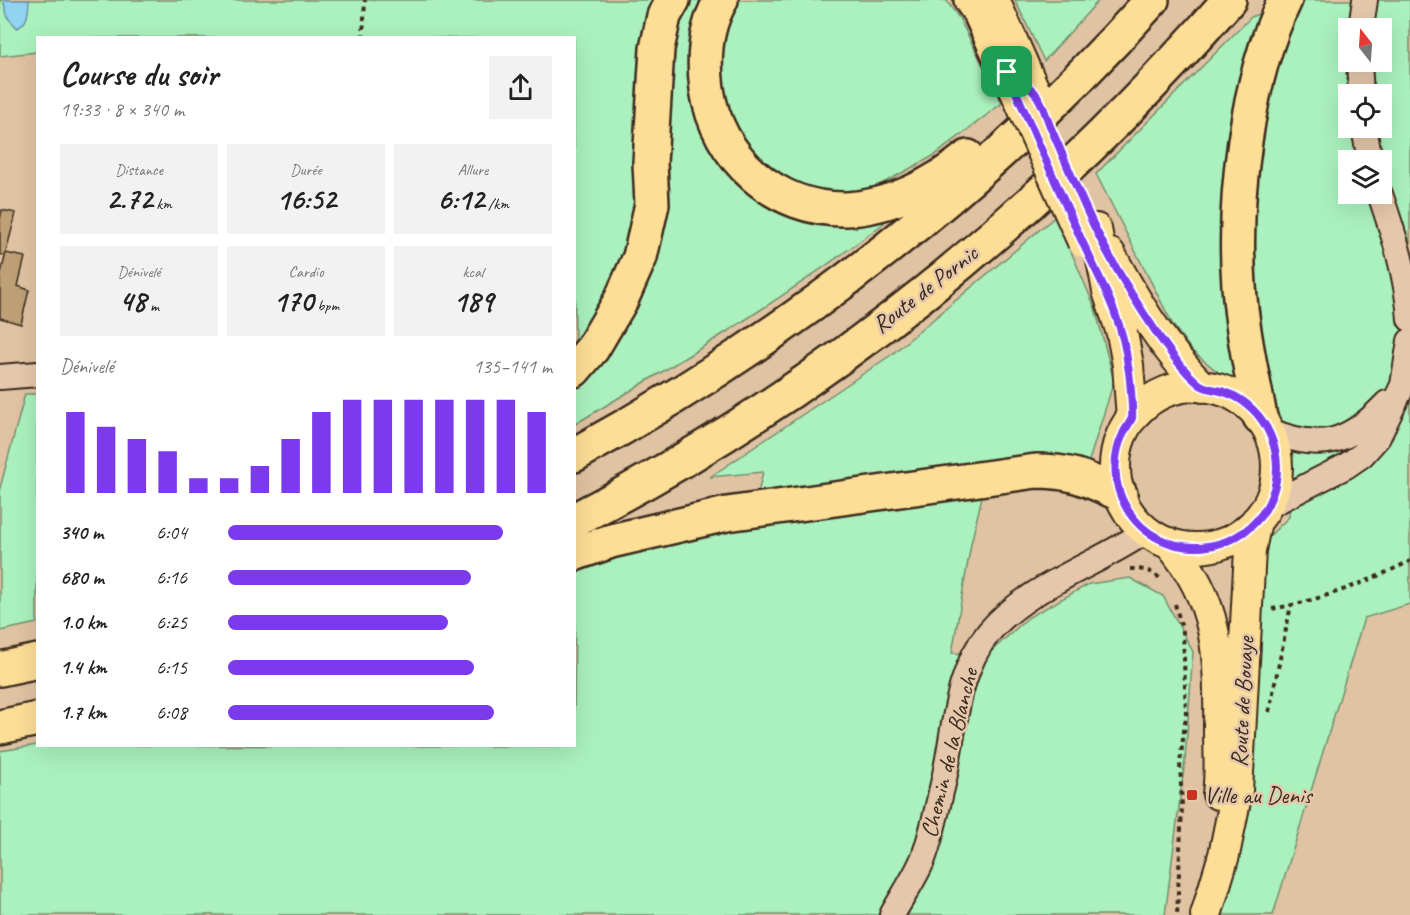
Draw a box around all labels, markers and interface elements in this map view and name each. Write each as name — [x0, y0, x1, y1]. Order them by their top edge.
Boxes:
north arrow — [1338, 18, 1392, 72]
map controls — [1338, 18, 1392, 204]
pin — [981, 46, 1032, 97]
text: Course du soir — [60, 53, 218, 95]
icon: arrive — [990, 55, 1023, 88]
button: share — [489, 56, 552, 119]
button: locate — [1338, 84, 1392, 138]
text: 19:33 · 8 × 340 m — [60, 97, 184, 122]
button: layers — [1338, 150, 1392, 204]
text: Distance — [115, 160, 163, 180]
text: Durée — [290, 160, 322, 180]
text: Allure — [458, 160, 488, 180]
text: 2.72 — [106, 180, 152, 218]
text: 16:52 — [276, 180, 336, 218]
text: 6:12 — [437, 180, 484, 218]
text: km — [152, 194, 172, 214]
text: /km — [484, 194, 509, 214]
street label: Route de Pornic — [866, 237, 985, 340]
text: Dénivelé — [117, 262, 161, 282]
text: Cardio — [288, 262, 324, 282]
text: kcal — [462, 262, 484, 282]
text: 48 — [119, 282, 146, 320]
text: 170 — [273, 282, 313, 320]
text: 189 — [453, 282, 493, 320]
text: m — [146, 296, 159, 316]
text: bpm — [313, 296, 339, 316]
text: Dénivelé — [60, 354, 114, 379]
text: 135–141 m — [473, 354, 552, 379]
text: 340 m — [60, 520, 103, 545]
text: 6:04 — [156, 520, 187, 545]
text: 680 m — [60, 565, 104, 590]
text: 6:16 — [156, 565, 187, 590]
text: 1.0 km — [60, 610, 107, 635]
text: 6:25 — [156, 610, 187, 635]
street label: Route de Bouaye — [1224, 634, 1261, 768]
text: 1.4 km — [60, 655, 107, 680]
text: 6:15 — [156, 655, 187, 680]
street label: Chemin de la Blanche — [913, 663, 985, 841]
text: 1.7 km — [60, 700, 106, 725]
text: 6:08 — [156, 700, 187, 725]
place label: Ville au Denis — [1204, 780, 1313, 810]
marker: Ville au Denis — [1185, 788, 1199, 802]

